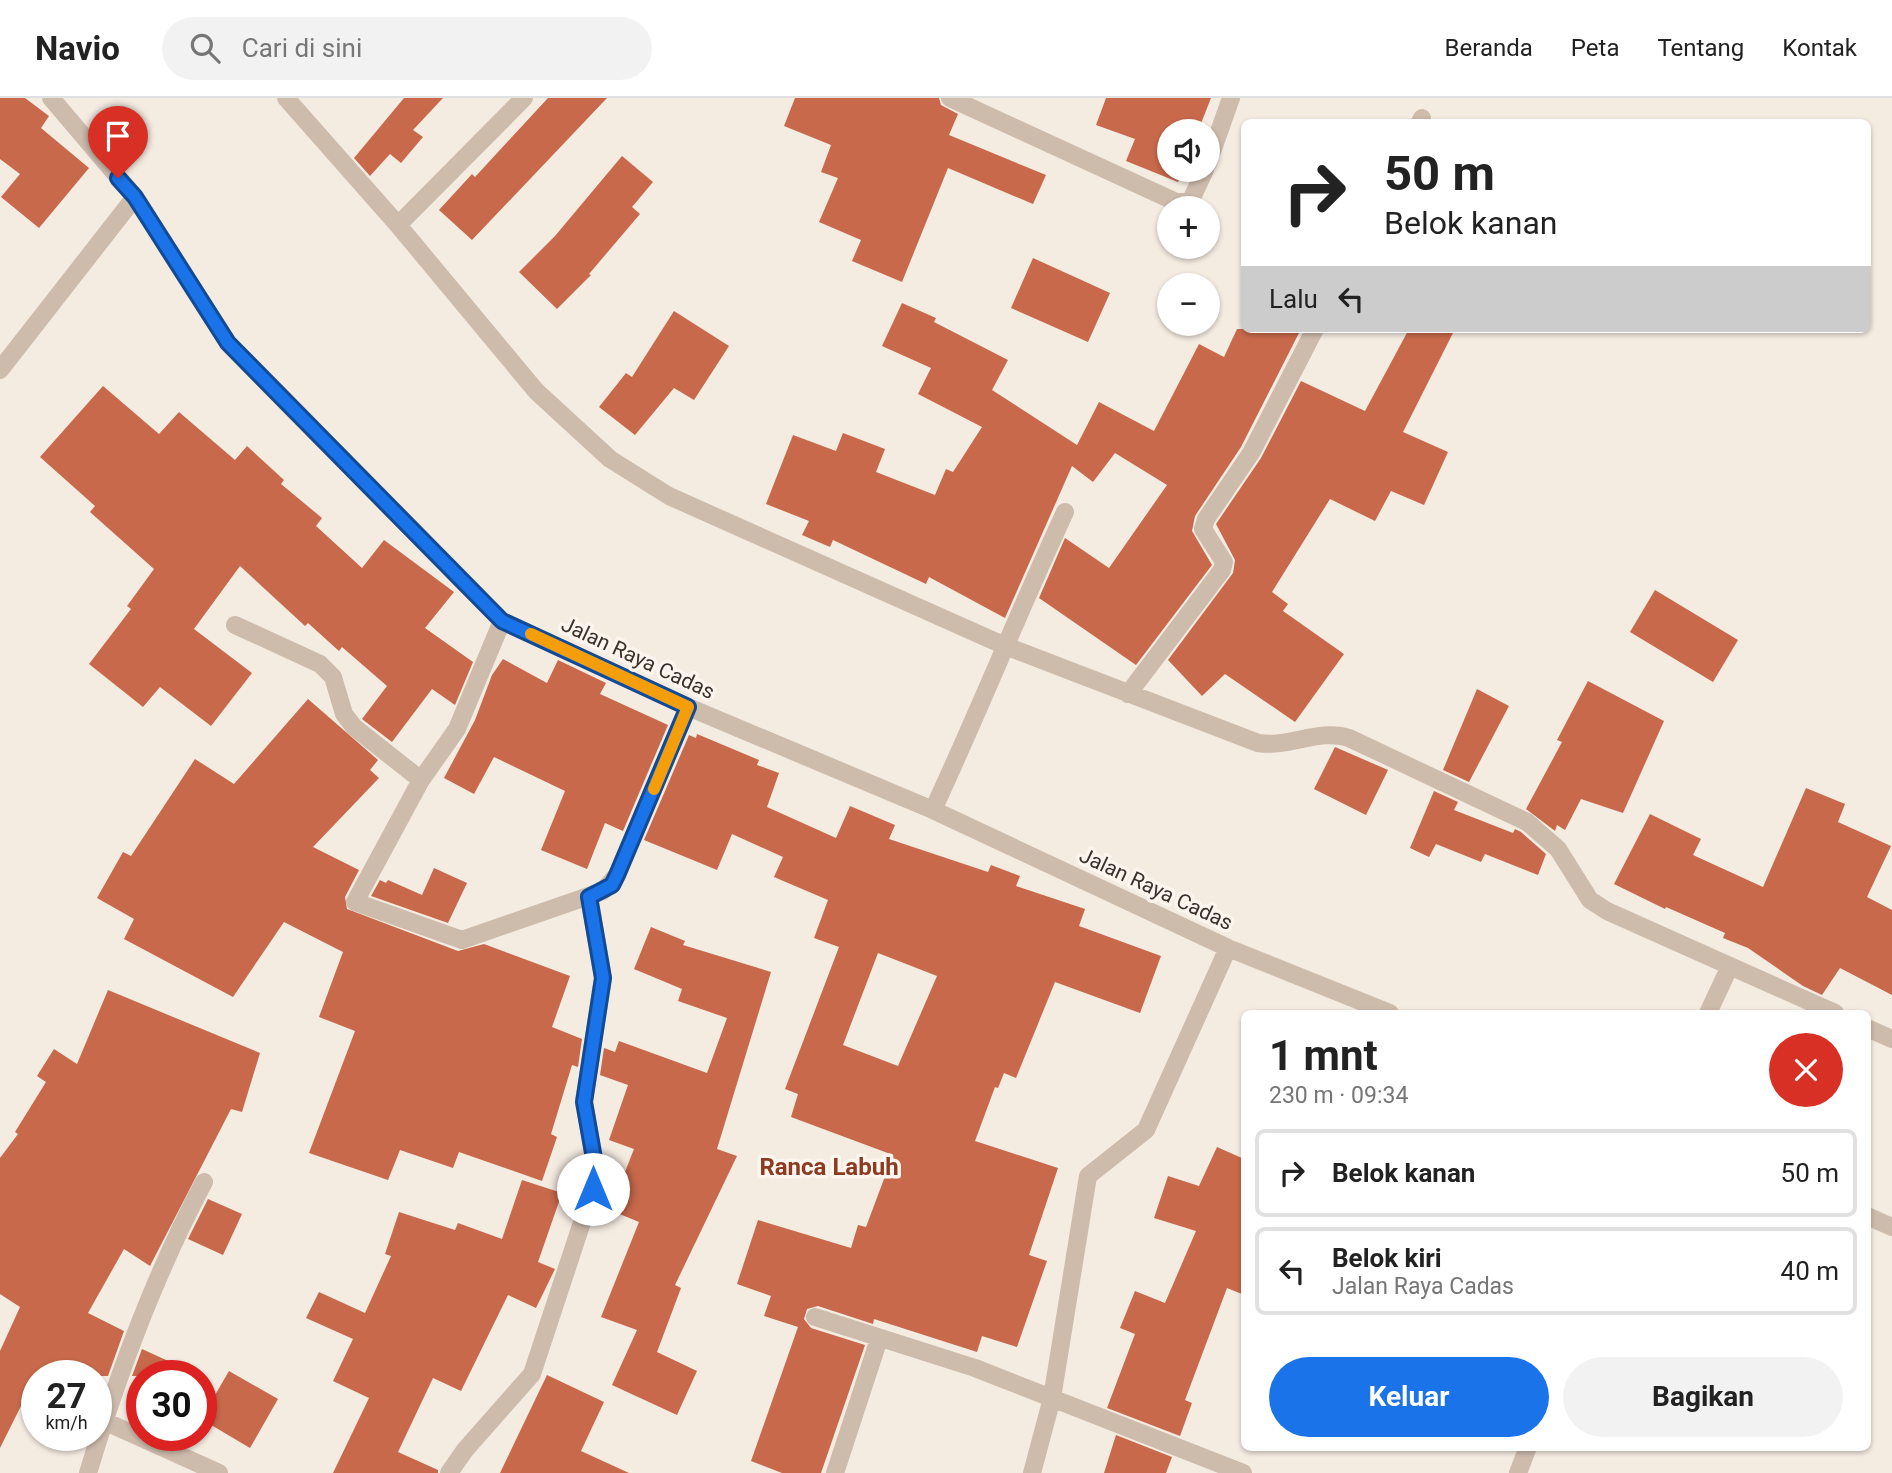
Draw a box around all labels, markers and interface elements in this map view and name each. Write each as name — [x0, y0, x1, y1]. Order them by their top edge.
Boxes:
search box — [162, 17, 652, 80]
text: Navio — [35, 29, 120, 68]
icon: search — [186, 29, 224, 67]
text: Cari di sini — [242, 33, 362, 63]
text: Beranda — [1445, 34, 1533, 62]
text: Peta — [1571, 34, 1619, 62]
text: Tentang — [1657, 34, 1744, 62]
text: Kontak — [1782, 34, 1857, 62]
pin — [88, 106, 148, 178]
icon: arrive — [99, 117, 137, 155]
map controls — [1157, 119, 1220, 336]
button: sound — [1157, 119, 1220, 182]
text: 50 m — [1384, 145, 1495, 202]
icon: right — [1269, 147, 1360, 238]
button: + — [1157, 196, 1220, 259]
text: Belok kanan — [1384, 204, 1557, 242]
button: − — [1157, 273, 1220, 336]
icon: left — [1332, 280, 1370, 318]
text: Lalu — [1269, 284, 1318, 314]
street label: Jalan Raya Cadas — [558, 612, 718, 704]
street label: Jalan Raya Cadas — [1076, 843, 1236, 935]
text: 1 mnt — [1269, 1031, 1378, 1080]
button: close — [1769, 1033, 1843, 1107]
text: 230 m · 09:34 — [1269, 1082, 1408, 1109]
position arrow — [556, 1152, 630, 1226]
district label: Ranca Labuh — [759, 1153, 899, 1181]
icon: right — [1273, 1154, 1311, 1192]
text: Belok kanan — [1332, 1158, 1475, 1188]
text: 50 m — [1781, 1158, 1839, 1188]
text: Belok kiri — [1332, 1243, 1442, 1273]
icon: left — [1273, 1252, 1311, 1290]
text: 40 m — [1781, 1256, 1839, 1286]
text: Jalan Raya Cadas — [1332, 1273, 1514, 1300]
button: Keluar — [1269, 1357, 1549, 1437]
button: Bagikan — [1563, 1357, 1843, 1437]
speed limit sign: 30 — [126, 1360, 217, 1451]
text: 27 — [46, 1376, 87, 1417]
text: km/h — [45, 1412, 88, 1433]

